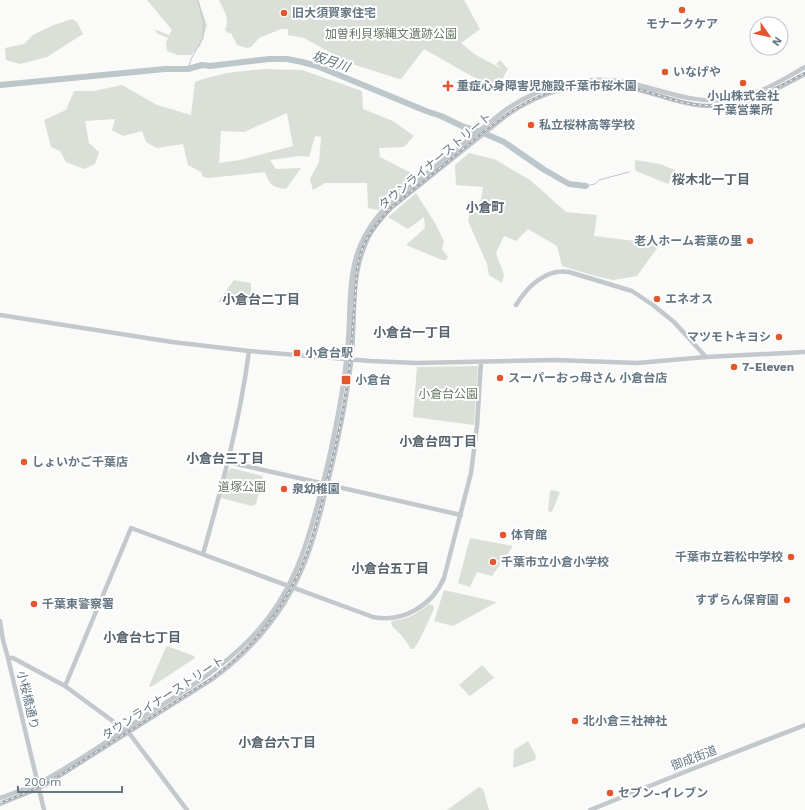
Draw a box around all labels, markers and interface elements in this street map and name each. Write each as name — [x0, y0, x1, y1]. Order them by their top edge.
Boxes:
marker: モナークケア — [677, 5, 687, 15]
place label: 旧大須賀家住宅 — [292, 6, 376, 20]
marker: 旧大須賀家住宅 — [279, 8, 289, 18]
north arrow — [749, 16, 789, 56]
place label: モナークケア — [646, 17, 718, 31]
park label: 加曽利貝塚縄文遺跡公園 — [325, 27, 457, 41]
text: N — [769, 34, 785, 48]
water label: 坂月川 — [310, 48, 354, 76]
place label: いなげや — [673, 65, 721, 79]
marker: いなげや — [660, 67, 670, 77]
marker: 小山株式会社 千葉営業所 — [738, 78, 748, 88]
place label: 重症心身障害児施設千葉市桜木園 — [457, 79, 637, 93]
marker: 重症心身障害児施設千葉市桜木園 — [442, 80, 454, 92]
place label: 小山株式会社 千葉営業所 — [707, 89, 779, 117]
street label: タウンライナーストリート — [376, 110, 494, 212]
place label: 私立桜林高等学校 — [539, 118, 635, 132]
marker: 私立桜林高等学校 — [526, 120, 536, 130]
district label: 桜木北一丁目 — [672, 172, 750, 187]
district label: 小倉町 — [465, 200, 505, 215]
place label: 老人ホーム若葉の里 — [634, 234, 742, 248]
marker: 老人ホーム若葉の里 — [745, 236, 755, 246]
district label: 小倉台二丁目 — [222, 292, 300, 307]
place label: エネオス — [665, 292, 713, 306]
marker: エネオス — [652, 294, 662, 304]
district label: 小倉台一丁目 — [373, 325, 451, 340]
place label: マツモトキヨシ — [687, 330, 771, 344]
marker: マツモトキヨシ — [774, 332, 784, 342]
place label: 小倉台駅 — [305, 346, 353, 360]
marker: 小倉台駅 — [292, 348, 302, 358]
place label: 7-Eleven — [742, 360, 794, 374]
marker: 7-Eleven — [729, 362, 739, 372]
place label: スーパーおっ母さん 小倉台店 — [508, 371, 667, 385]
place label: 小倉台 — [355, 373, 391, 387]
marker: スーパーおっ母さん 小倉台店 — [495, 373, 505, 383]
marker: 小倉台 — [340, 374, 352, 386]
park label: 小倉台公園 — [418, 387, 478, 401]
district label: 小倉台四丁目 — [399, 434, 477, 449]
district label: 小倉台三丁目 — [186, 451, 264, 466]
place label: しょいかご千葉店 — [32, 455, 128, 469]
marker: しょいかご千葉店 — [19, 457, 29, 467]
park label: 道塚公園 — [218, 480, 266, 494]
place label: 泉幼稚園 — [292, 482, 340, 496]
marker: 泉幼稚園 — [279, 484, 289, 494]
place label: 体育館 — [511, 528, 547, 542]
marker: 体育館 — [498, 530, 508, 540]
place label: 千葉市立若松中学校 — [675, 550, 783, 564]
marker: 千葉市立若松中学校 — [786, 552, 796, 562]
place label: 千葉市立小倉小学校 — [501, 555, 609, 569]
marker: 千葉市立小倉小学校 — [488, 557, 498, 567]
district label: 小倉台五丁目 — [351, 561, 429, 576]
place label: すずらん保育園 — [695, 593, 779, 607]
marker: すずらん保育園 — [782, 595, 792, 605]
place label: 千葉東警察署 — [42, 597, 114, 611]
marker: 千葉東警察署 — [29, 599, 39, 609]
district label: 小倉台七丁目 — [103, 630, 181, 645]
street label: タウンライナーストリート — [99, 653, 227, 743]
street label: 小桜橋通り — [14, 669, 42, 731]
place label: 北小倉三社神社 — [583, 714, 667, 728]
marker: 北小倉三社神社 — [570, 716, 580, 726]
district label: 小倉台六丁目 — [238, 735, 316, 750]
street label: 御成街道 — [669, 743, 719, 773]
scale bar — [18, 768, 122, 794]
text: 200 m — [24, 775, 61, 789]
place label: セブン-イレブン — [618, 786, 708, 800]
marker: セブン-イレブン — [605, 788, 615, 798]

